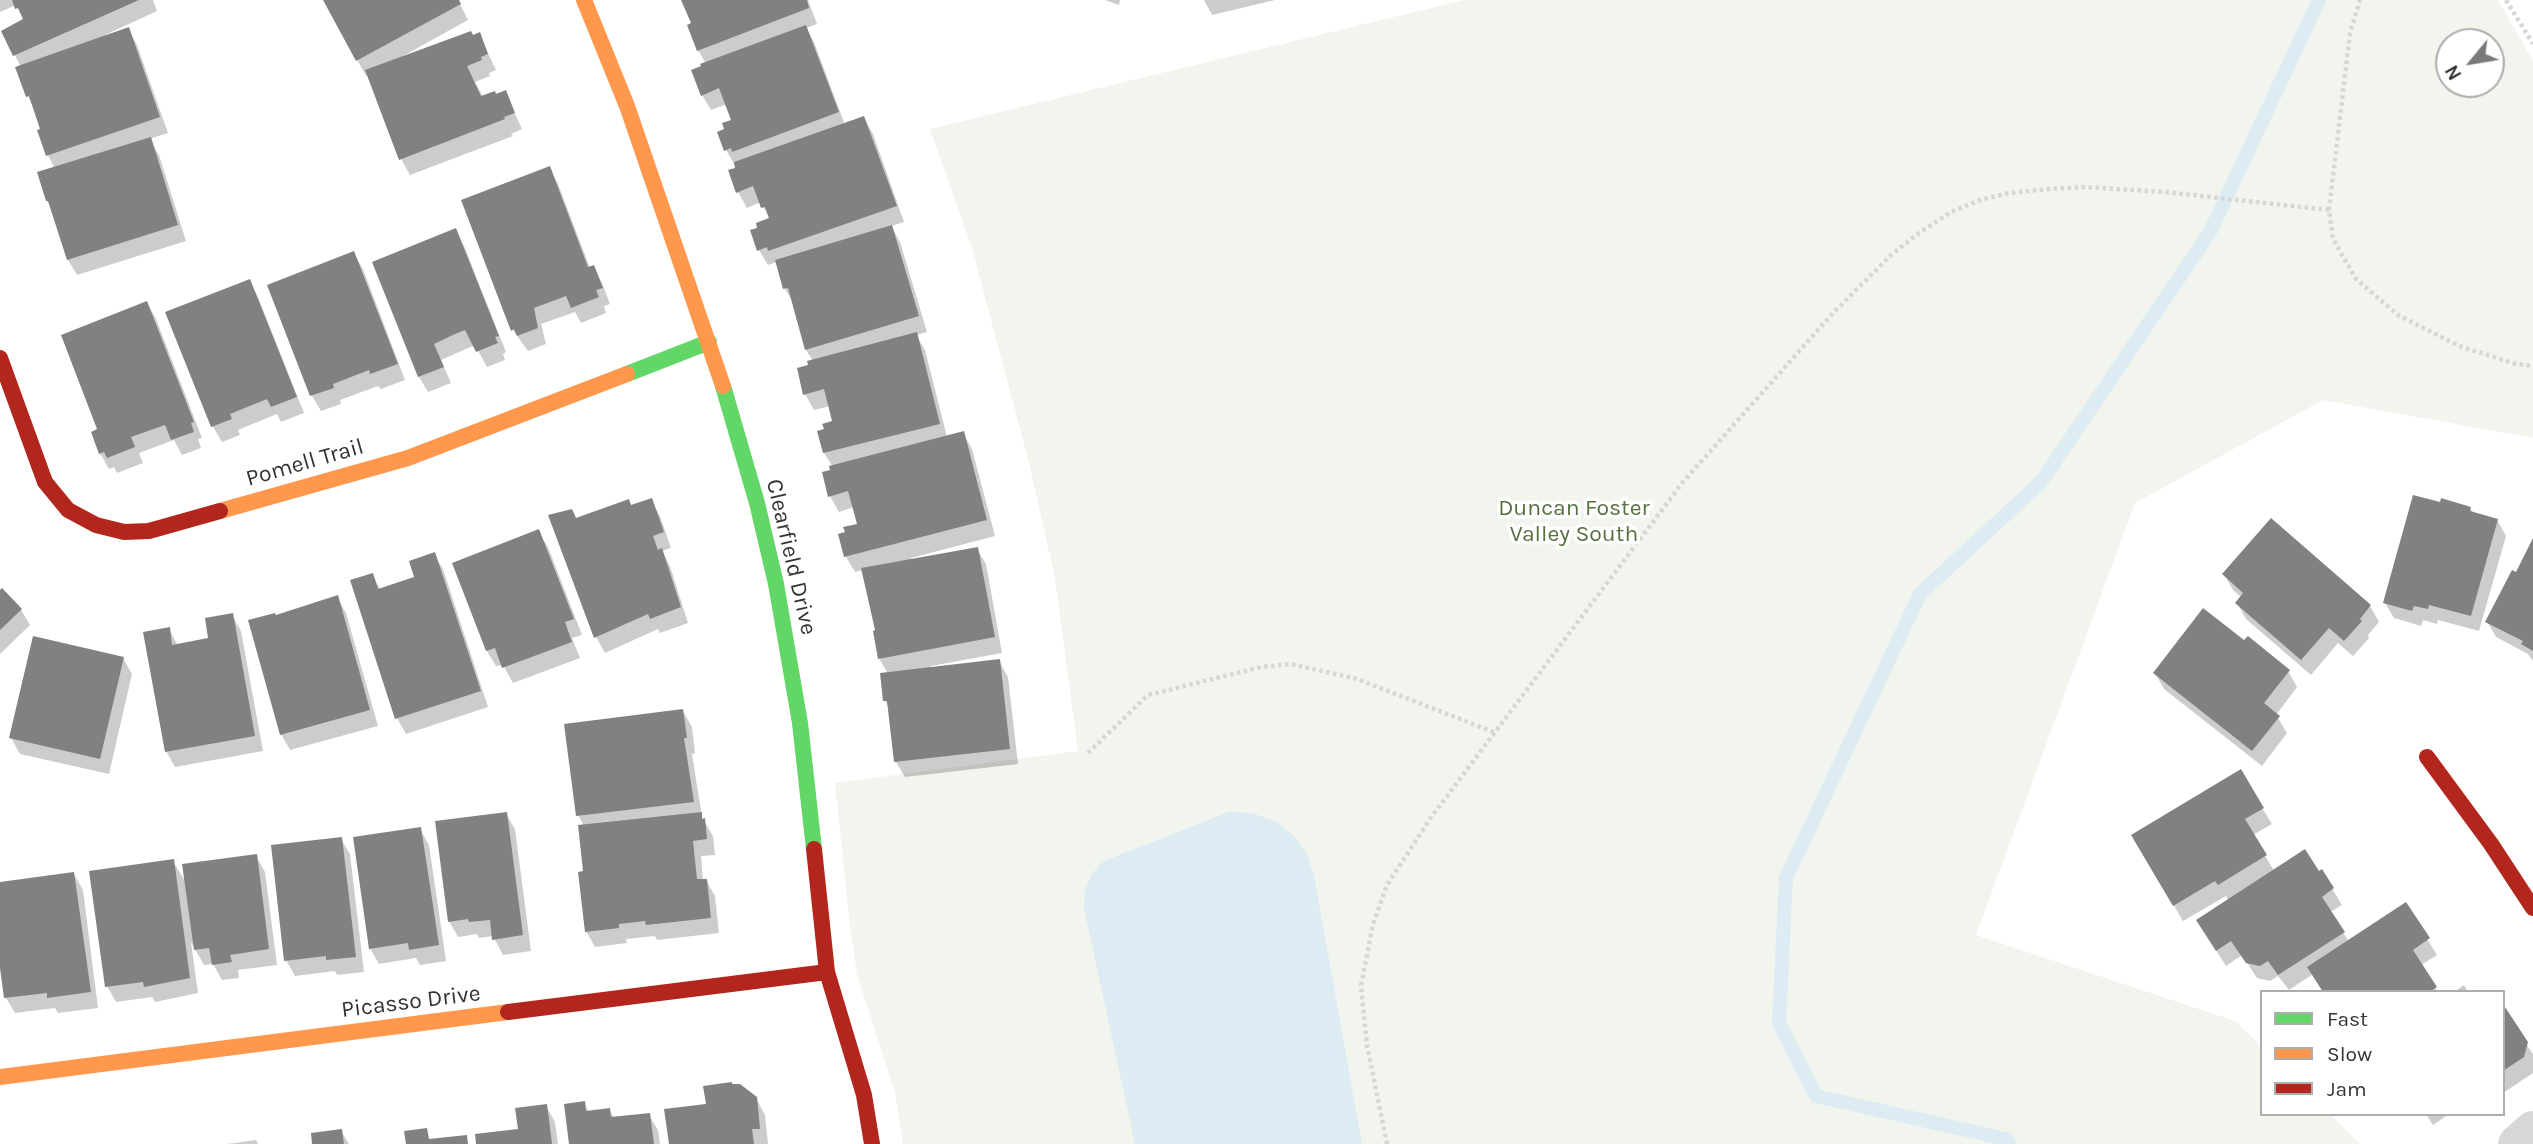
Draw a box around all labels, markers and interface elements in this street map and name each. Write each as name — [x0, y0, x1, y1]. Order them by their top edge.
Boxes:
north arrow — [2435, 28, 2505, 98]
text: N — [2441, 61, 2466, 84]
street label: Pomell Trail — [243, 433, 367, 493]
street label: Clearfield Drive — [760, 476, 822, 638]
park label: Duncan Foster Valley South — [1498, 494, 1650, 548]
street label: Picasso Drive — [340, 980, 482, 1024]
legend — [2260, 990, 2505, 1116]
text: Fast — [2327, 1007, 2368, 1031]
text: Slow — [2327, 1042, 2372, 1066]
text: Jam — [2327, 1077, 2367, 1101]

